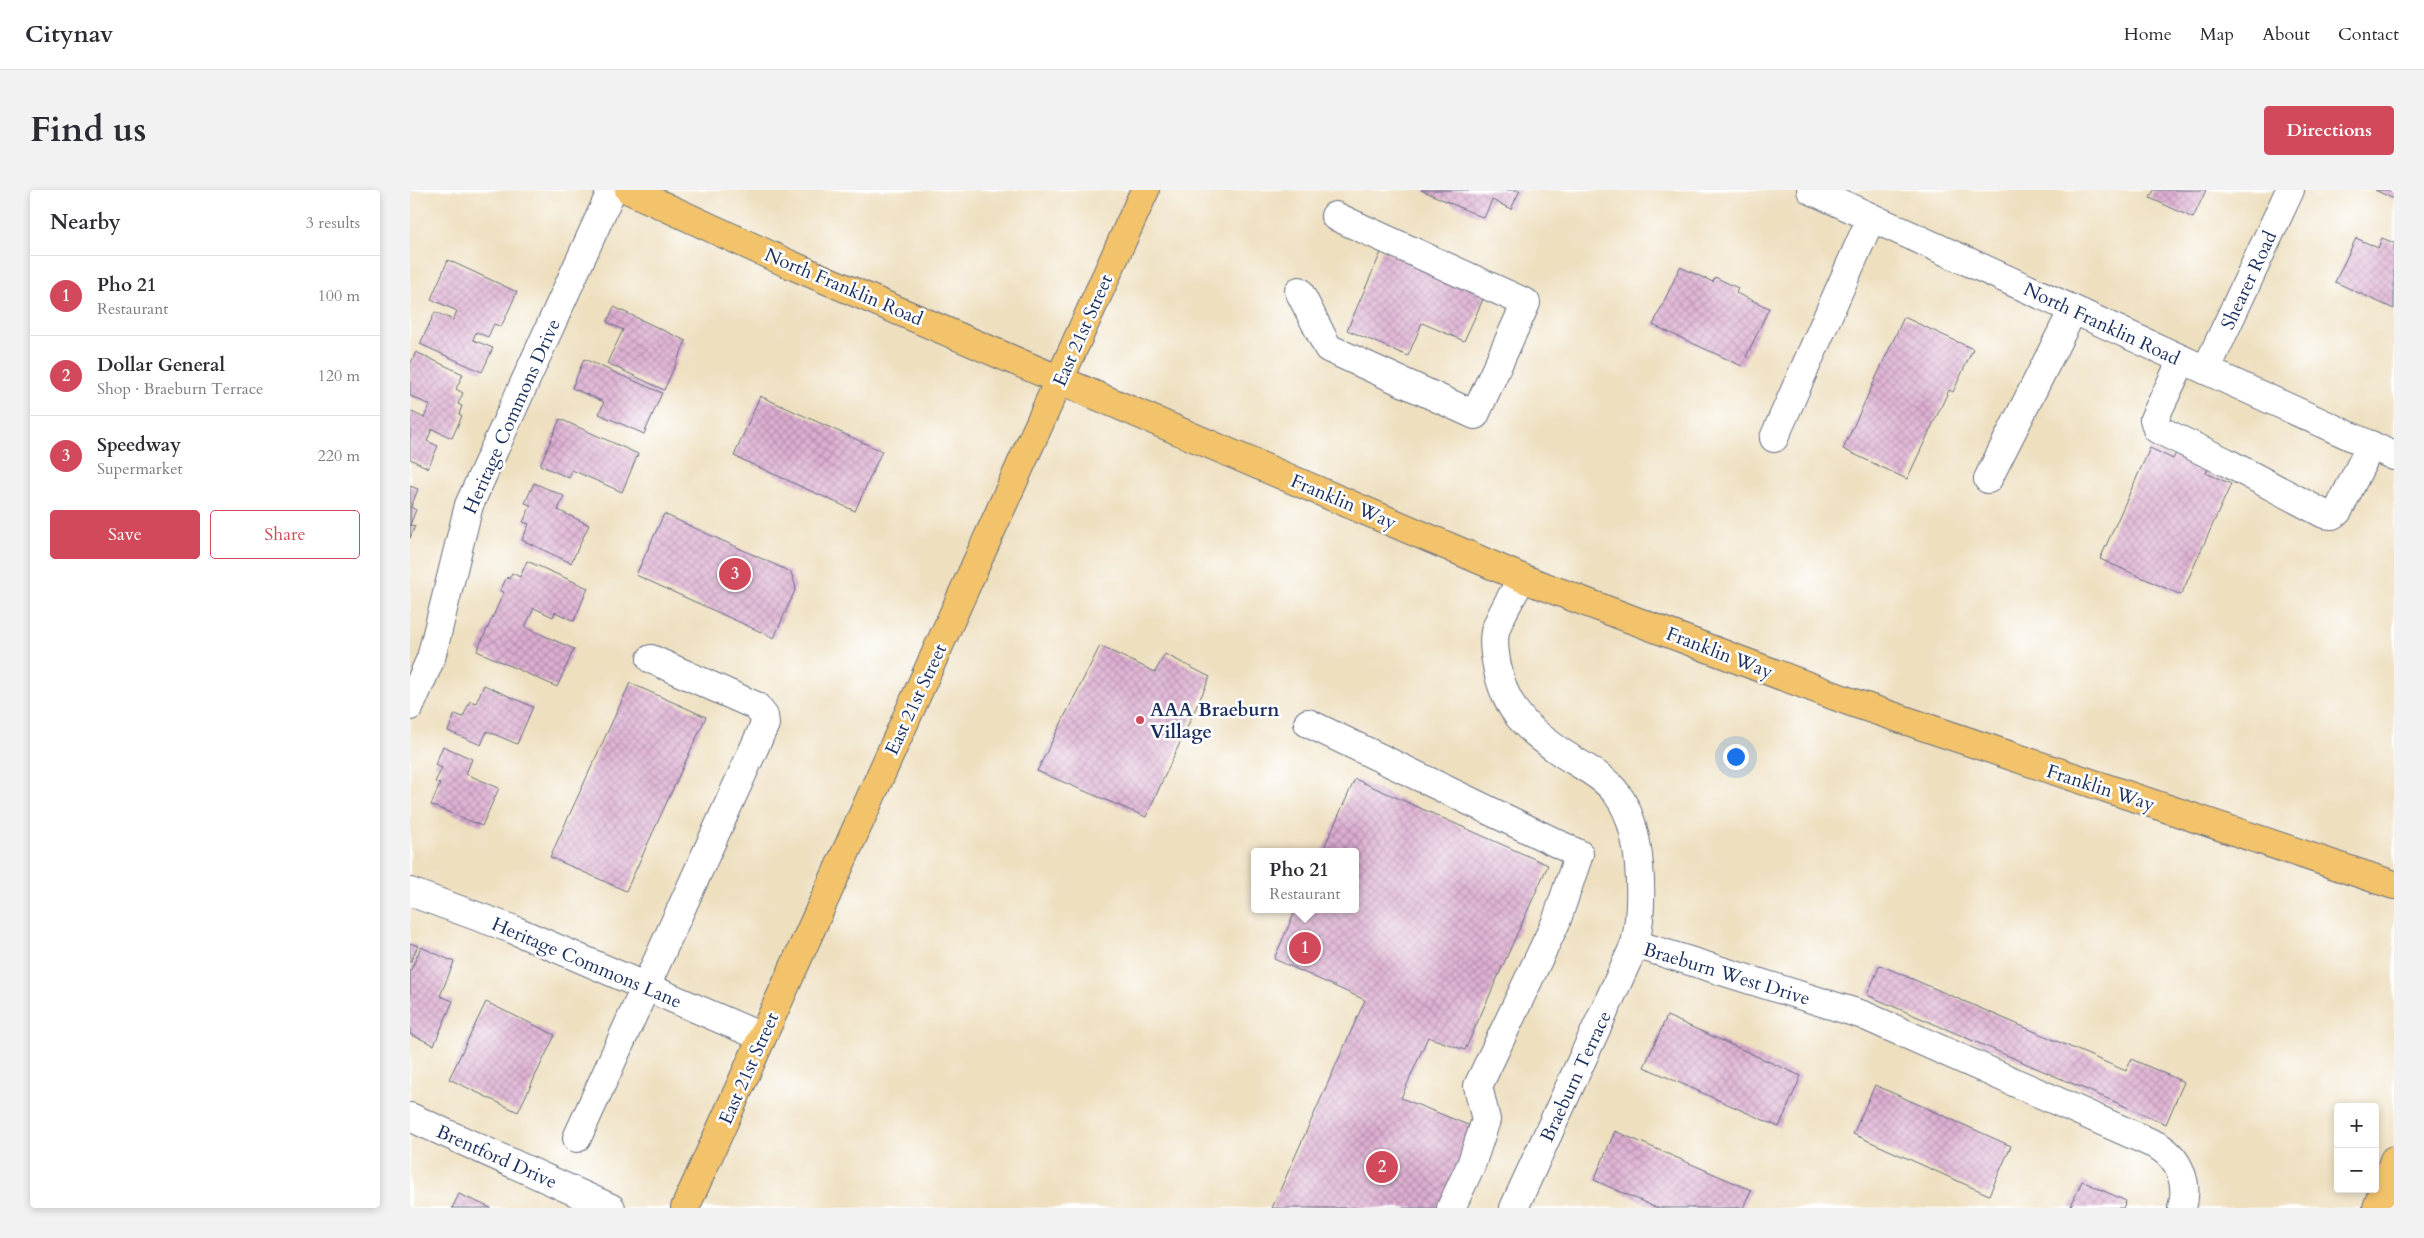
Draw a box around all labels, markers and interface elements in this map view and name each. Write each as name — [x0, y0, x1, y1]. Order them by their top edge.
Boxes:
text: Citynav — [25, 18, 113, 51]
text: Home — [2124, 22, 2172, 47]
text: Map — [2200, 22, 2234, 47]
text: About — [2262, 22, 2310, 47]
text: Contact — [2338, 22, 2399, 47]
text: Find us — [30, 106, 146, 154]
button: Directions — [2264, 106, 2394, 155]
text: Nearby — [50, 208, 121, 237]
text: 3 results — [306, 212, 360, 234]
street label: Shearer Road — [2215, 227, 2283, 334]
street label: North Franklin Road — [760, 242, 927, 332]
street label: East 21st Street — [1047, 270, 1119, 391]
text: Pho 21 — [97, 272, 157, 298]
street label: North Franklin Road — [2019, 276, 2184, 372]
text: 1 — [62, 285, 70, 307]
text: 100 m — [318, 285, 360, 307]
text: Restaurant — [97, 298, 168, 320]
street label: Heritage Commons Drive — [457, 315, 567, 518]
text: Dollar General — [97, 352, 225, 378]
text: 2 — [62, 365, 70, 387]
text: 120 m — [318, 365, 360, 387]
text: Shop · Braeburn Terrace — [97, 378, 263, 400]
text: Speedway — [97, 432, 181, 458]
text: 3 — [62, 445, 70, 467]
text: 220 m — [318, 445, 360, 467]
text: Supermarket — [97, 458, 183, 480]
street label: Franklin Way — [1287, 468, 1400, 536]
button: Save — [50, 510, 200, 559]
button: Share — [210, 510, 360, 559]
pin: 3 — [719, 555, 751, 593]
street label: Franklin Way — [1663, 621, 1777, 685]
street label: East 21st Street — [879, 640, 953, 759]
place label: AAA Braeburn Village — [1150, 697, 1280, 745]
marker: AAA Braeburn Village — [1134, 714, 1146, 726]
your location — [1723, 744, 1749, 770]
street label: Franklin Way — [2043, 758, 2158, 818]
popup — [1251, 848, 1359, 913]
text: Pho 21 — [1269, 857, 1329, 883]
text: Restaurant — [1269, 883, 1341, 905]
street label: Heritage Commons Lane — [488, 911, 686, 1015]
pin: 1 — [1289, 929, 1321, 967]
street label: Braeburn West Drive — [1640, 936, 1813, 1012]
street label: Braeburn Terrace — [1534, 1007, 1618, 1146]
street label: East 21st Street — [713, 1008, 785, 1129]
map controls — [2334, 1103, 2379, 1193]
button: + — [2334, 1103, 2379, 1148]
street label: Brentford Drive — [432, 1119, 561, 1195]
pin: 2 — [1366, 1148, 1398, 1186]
button: − — [2334, 1148, 2379, 1193]

